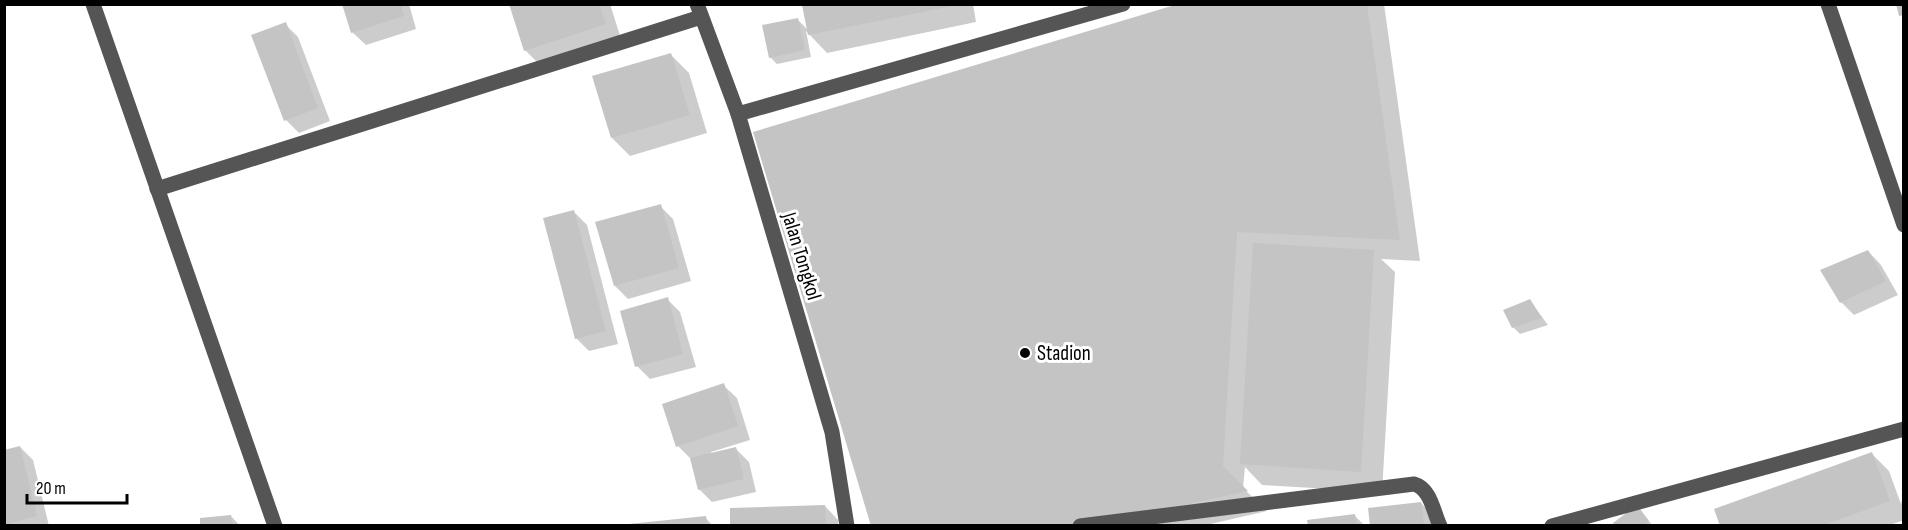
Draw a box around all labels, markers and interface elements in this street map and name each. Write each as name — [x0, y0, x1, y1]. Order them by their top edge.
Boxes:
street label: Jalan Tongkol — [776, 208, 827, 303]
place label: Stadion — [1037, 341, 1091, 366]
marker: Stadion — [1018, 346, 1032, 360]
scale bar — [27, 467, 128, 505]
text: 20 m — [36, 478, 66, 499]

